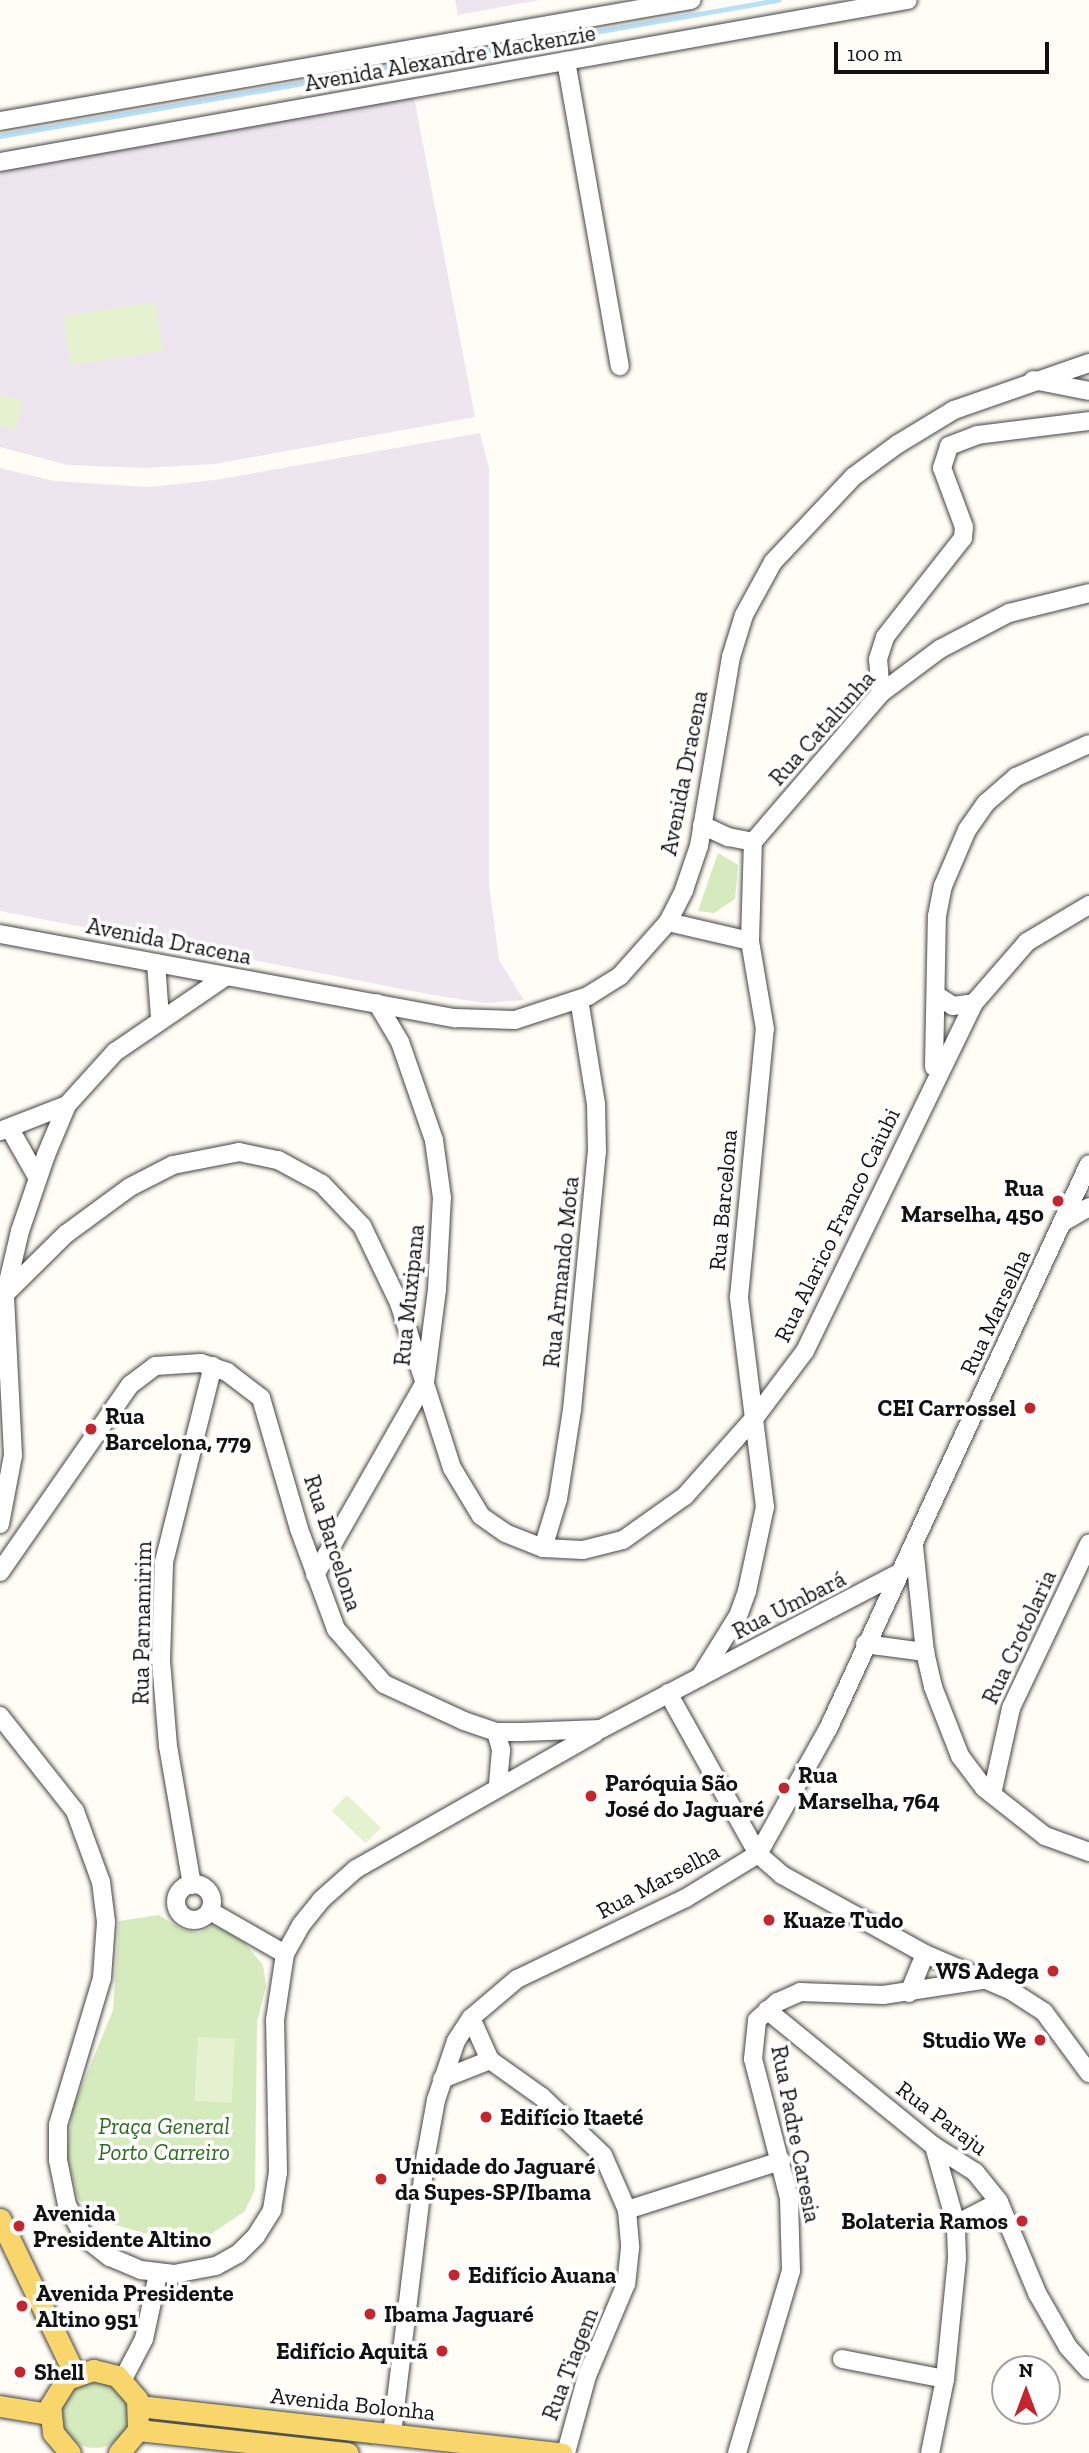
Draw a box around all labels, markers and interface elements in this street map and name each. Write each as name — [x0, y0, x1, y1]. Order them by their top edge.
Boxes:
street label: Avenida Alexandre Mackenzie — [302, 19, 598, 97]
scale bar — [837, 28, 1052, 72]
text: 100 m — [847, 41, 902, 66]
street label: Rua Catalunha — [763, 665, 881, 791]
street label: Avenida Dracena — [654, 688, 714, 858]
street label: Avenida Dracena — [84, 911, 254, 971]
street label: Rua Alarico Franco Caiubi — [768, 1103, 906, 1347]
street label: Rua Barcelona — [703, 1128, 743, 1272]
place label: Rua Marselha, 450 — [901, 1174, 1044, 1228]
street label: Rua Armando Mota — [537, 1175, 585, 1369]
marker: Rua Marselha, 450 — [1050, 1193, 1066, 1209]
street label: Rua Muxipana — [388, 1223, 430, 1367]
street label: Rua Marselha — [954, 1245, 1036, 1379]
place label: CEI Carrossel — [878, 1394, 1016, 1422]
marker: CEI Carrossel — [1022, 1400, 1038, 1416]
place label: Rua Barcelona, 779 — [105, 1402, 251, 1456]
marker: Rua Barcelona, 779 — [83, 1421, 99, 1437]
street label: Rua Barcelona — [298, 1471, 368, 1615]
street label: Rua Parnamirim — [127, 1541, 157, 1705]
street label: Rua Umbará — [728, 1565, 850, 1645]
street label: Rua Crotolaria — [976, 1566, 1062, 1708]
place label: Rua Marselha, 764 — [798, 1761, 940, 1815]
place label: Paróquia São José do Jaguaré — [605, 1769, 764, 1823]
marker: Rua Marselha, 764 — [776, 1780, 792, 1796]
marker: Paróquia São José do Jaguaré — [583, 1788, 599, 1804]
street label: Rua Marselha — [592, 1837, 724, 1925]
place label: Kuaze Tudo — [783, 1906, 903, 1934]
marker: Kuaze Tudo — [761, 1912, 777, 1928]
place label: WS Adega — [935, 1957, 1039, 1985]
marker: WS Adega — [1045, 1963, 1061, 1979]
place label: Studio We — [922, 2026, 1026, 2054]
marker: Studio We — [1032, 2032, 1048, 2048]
street label: Rua Padre Caresia — [765, 2043, 827, 2225]
street label: Rua Paraju — [891, 2075, 993, 2161]
place label: Edifício Itaeté — [500, 2103, 643, 2131]
marker: Edifício Itaeté — [478, 2109, 494, 2125]
park label: Praça General Porto Carreiro — [98, 2112, 230, 2166]
place label: Unidade do Jaguaré da Supes-SP/Ibama — [395, 2152, 596, 2206]
marker: Unidade do Jaguaré da Supes-SP/Ibama — [373, 2171, 389, 2187]
place label: Avenida Presidente Altino — [33, 2199, 212, 2253]
place label: Bolateria Ramos — [841, 2207, 1008, 2235]
marker: Bolateria Ramos — [1014, 2213, 1030, 2229]
marker: Avenida Presidente Altino — [11, 2218, 27, 2234]
place label: Edifício Auana — [468, 2261, 617, 2289]
marker: Edifício Auana — [446, 2267, 462, 2283]
place label: Avenida Presidente Altino 951 — [36, 2279, 234, 2333]
marker: Avenida Presidente Altino 951 — [14, 2298, 30, 2314]
place label: Ibama Jaguaré — [384, 2300, 534, 2328]
street label: Rua Tiagem — [536, 2304, 604, 2424]
marker: Ibama Jaguaré — [362, 2306, 378, 2322]
place label: Edifício Aquitã — [275, 2337, 428, 2365]
marker: Edifício Aquitã — [434, 2343, 450, 2359]
north arrow — [991, 2355, 1061, 2425]
place label: Shell — [34, 2358, 84, 2386]
text: N — [1019, 2359, 1033, 2382]
marker: Shell — [12, 2364, 28, 2380]
street label: Avenida Bolonha — [269, 2382, 437, 2426]

